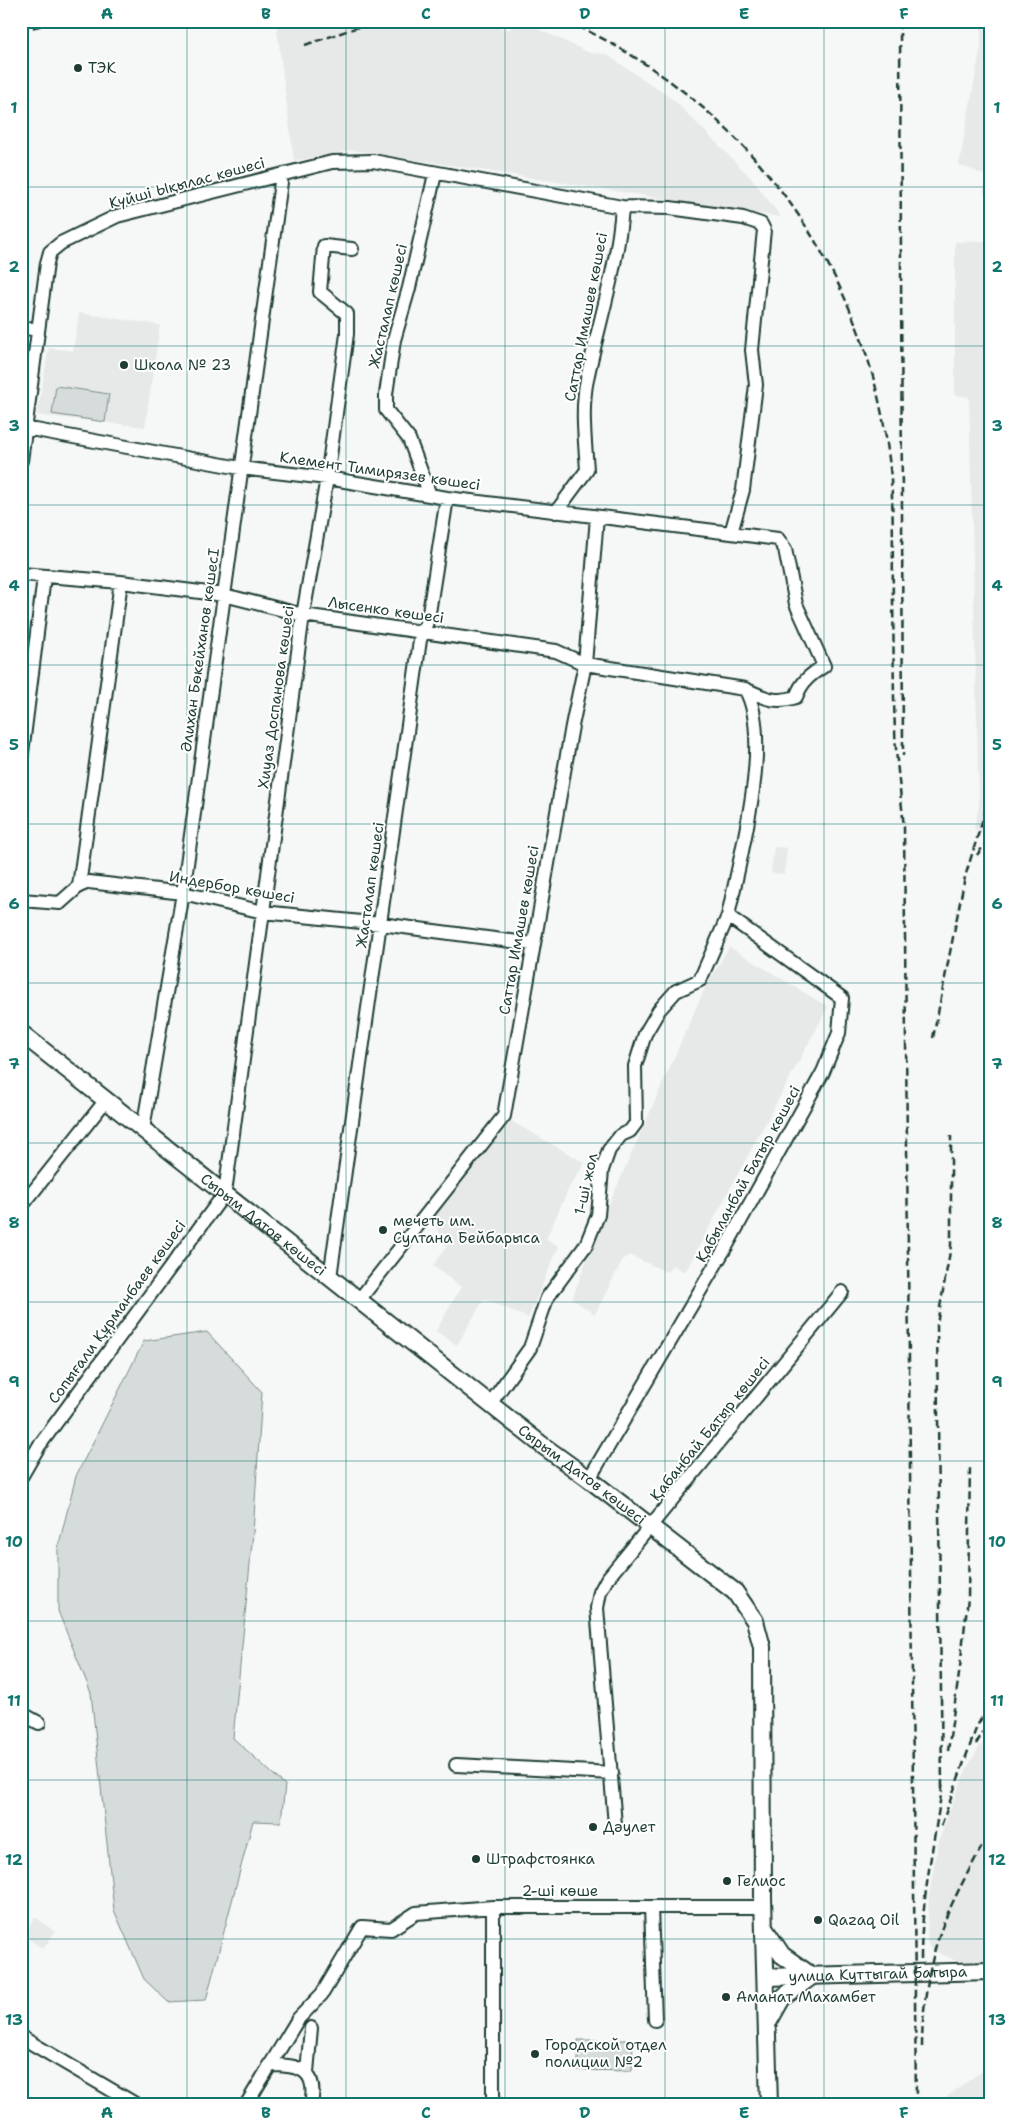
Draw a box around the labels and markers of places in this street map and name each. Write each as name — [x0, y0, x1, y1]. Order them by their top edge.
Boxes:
place label: ТЭК — [88, 58, 117, 78]
marker: ТЭК — [72, 62, 84, 74]
place label: Школа № 23 — [134, 355, 231, 375]
marker: Школа № 23 — [118, 359, 130, 371]
place label: мечеть им. Султана Бейбарыса — [393, 1211, 540, 1248]
marker: мечеть им. Султана Бейбарыса — [377, 1224, 389, 1236]
place label: Дәулет — [603, 1817, 656, 1837]
marker: Дәулет — [587, 1821, 599, 1833]
place label: Штрафстоянка — [486, 1849, 595, 1869]
marker: Штрафстоянка — [470, 1853, 482, 1865]
place label: Гелиос — [737, 1871, 786, 1891]
marker: Гелиос — [721, 1875, 733, 1887]
place label: Qazaq Oil — [828, 1910, 900, 1930]
marker: Qazaq Oil — [812, 1914, 824, 1926]
place label: Аманат Махамбет — [736, 1987, 876, 2007]
marker: Аманат Махамбет — [720, 1991, 732, 2003]
place label: Городской отдел полиции №2 — [545, 2035, 667, 2072]
marker: Городской отдел полиции №2 — [529, 2048, 541, 2060]

